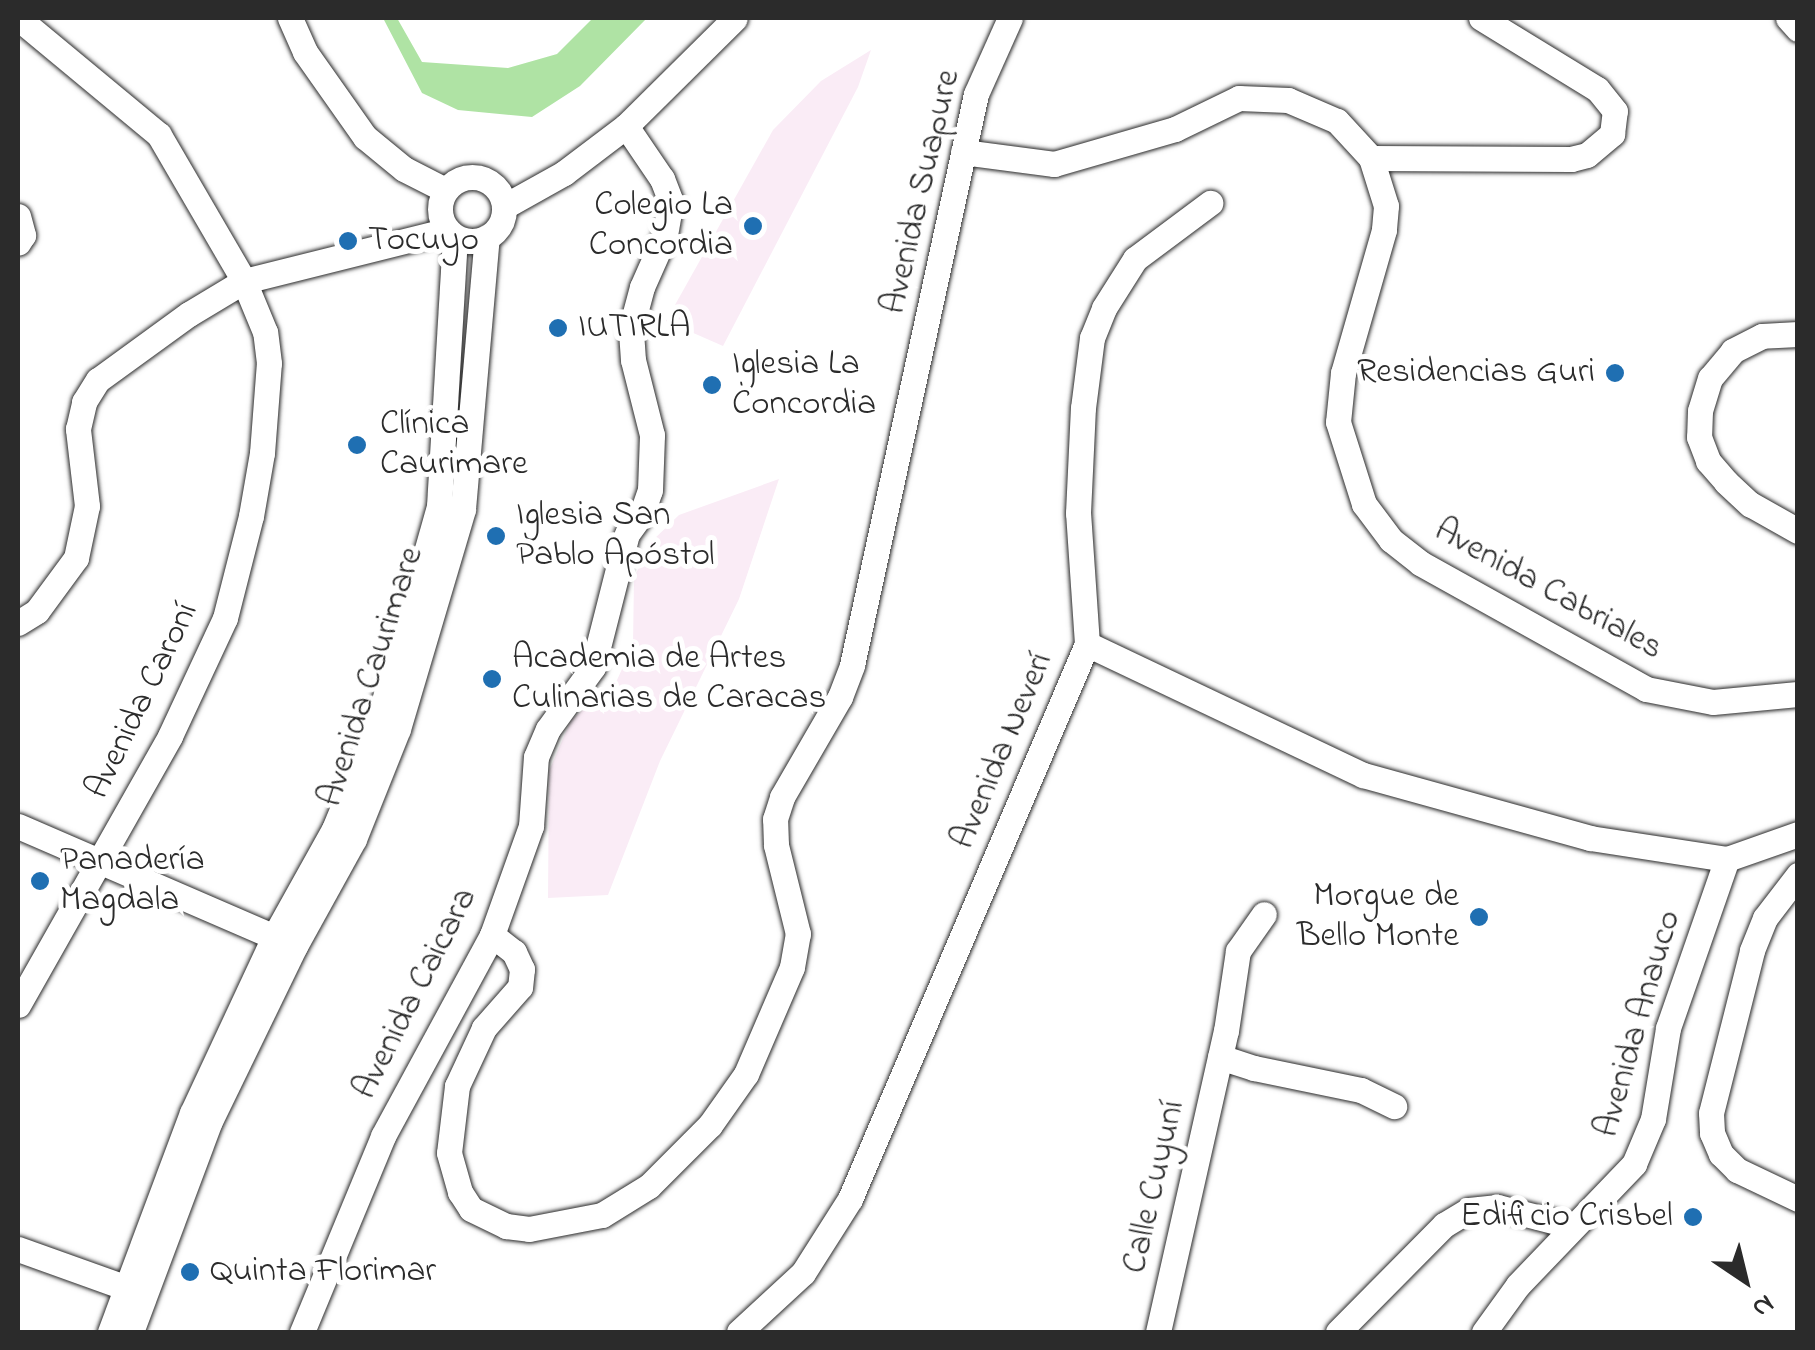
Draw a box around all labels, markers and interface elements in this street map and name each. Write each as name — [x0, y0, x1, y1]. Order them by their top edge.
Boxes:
street label: Avenida Suapure — [873, 66, 971, 318]
place label: Colegio La Concordia — [589, 185, 733, 267]
marker: Colegio La Concordia — [742, 215, 764, 237]
place label: Tocuyo — [368, 220, 479, 262]
marker: Tocuyo — [337, 230, 359, 252]
place label: IUTIRLA — [578, 307, 690, 349]
marker: IUTIRLA — [547, 317, 569, 339]
place label: Iglesia La Concordia — [732, 344, 876, 426]
place label: Residencias Guri — [1357, 352, 1595, 394]
marker: Residencias Guri — [1604, 362, 1626, 384]
marker: Iglesia La Concordia — [701, 374, 723, 396]
place label: Clínica Caurimare — [380, 404, 528, 486]
marker: Clínica Caurimare — [344, 432, 370, 458]
place label: Iglesia San Pablo Apóstol — [516, 495, 715, 577]
street label: Avenida Cabriales — [1426, 510, 1670, 670]
marker: Iglesia San Pablo Apóstol — [485, 525, 507, 547]
street label: Avenida Caurimare — [310, 542, 434, 812]
street label: Avenida Caroní — [77, 596, 209, 806]
place label: Academia de Artes Culinarias de Caracas — [512, 638, 826, 720]
street label: Avenida Neverí — [943, 646, 1063, 856]
marker: Academia de Artes Culinarias de Caracas — [481, 668, 503, 690]
place label: Panadería Magdala — [60, 840, 205, 922]
marker: Panadería Magdala — [29, 870, 51, 892]
place label: Morgue de Bello Monte — [1297, 876, 1459, 958]
street label: Avenida Caicara — [345, 881, 487, 1107]
marker: Morgue de Bello Monte — [1468, 906, 1490, 928]
street label: Avenida Anauco — [1587, 906, 1691, 1142]
street label: Calle Cuyuní — [1115, 1096, 1195, 1278]
place label: Edificio Crisbel — [1460, 1196, 1673, 1238]
marker: Edificio Crisbel — [1682, 1206, 1704, 1228]
north arrow — [1695, 1230, 1795, 1330]
place label: Quinta Florimar — [210, 1251, 436, 1293]
marker: Quinta Florimar — [179, 1261, 201, 1283]
text: N — [1743, 1283, 1782, 1327]

